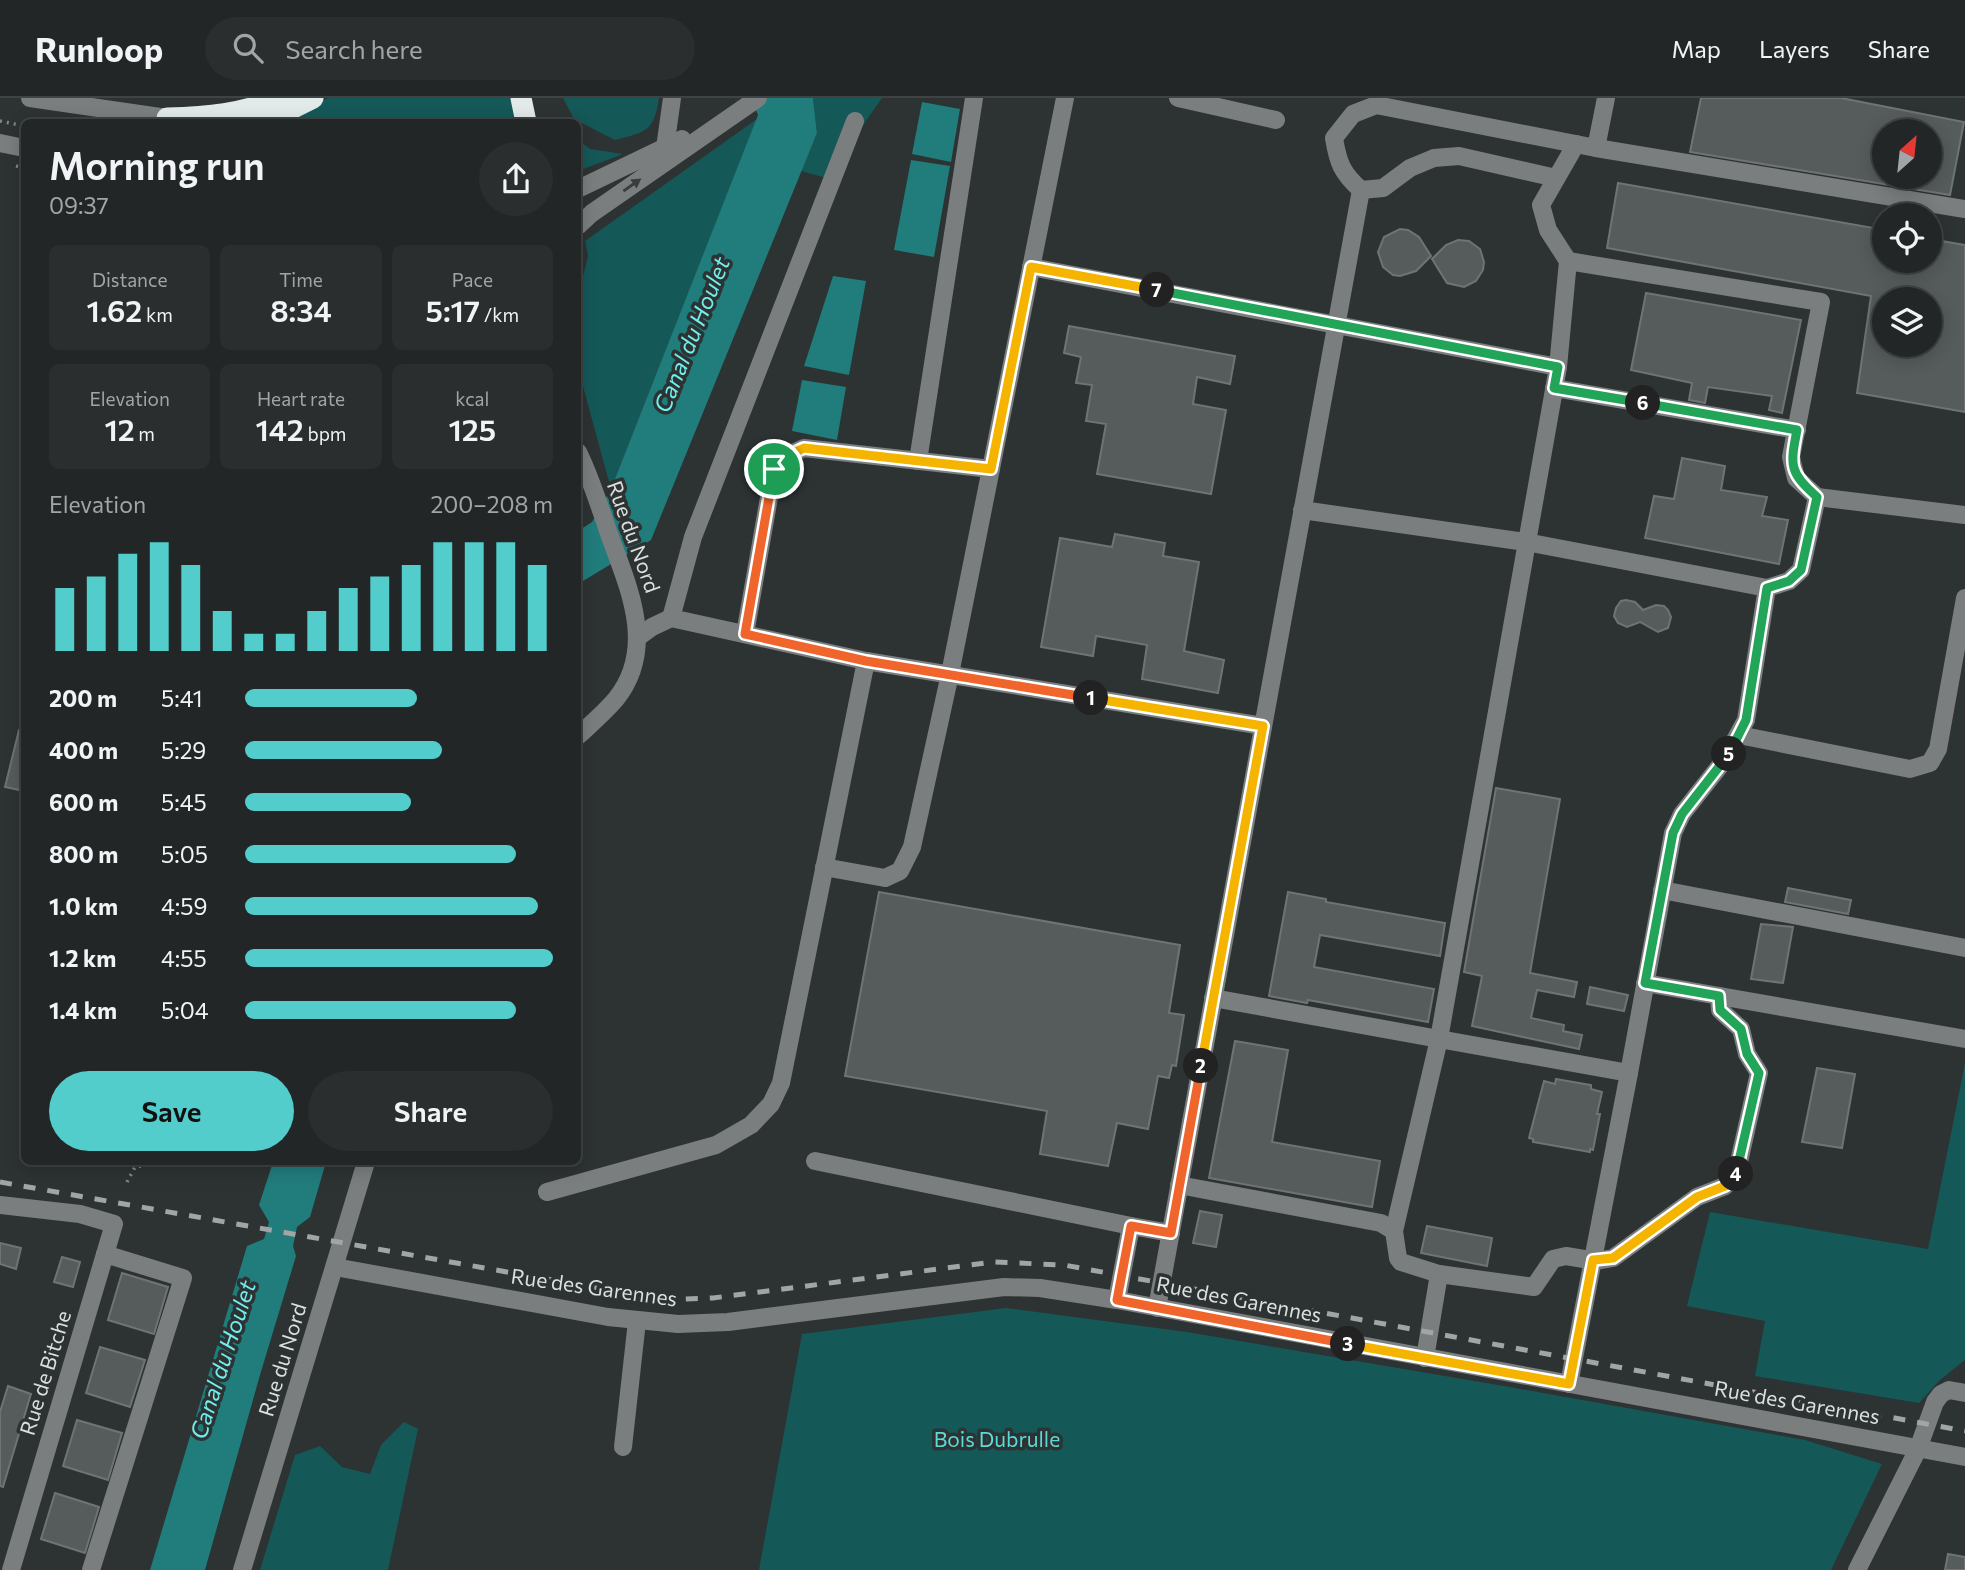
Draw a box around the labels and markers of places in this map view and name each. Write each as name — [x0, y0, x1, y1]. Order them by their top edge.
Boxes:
pin: 7 — [1140, 272, 1174, 308]
pin: 6 — [1626, 386, 1660, 420]
pin — [744, 439, 804, 499]
pin: 1 — [1074, 680, 1108, 716]
pin: 5 — [1712, 736, 1746, 772]
pin: 2 — [1184, 1048, 1218, 1084]
pin: 4 — [1718, 1156, 1754, 1192]
pin: 3 — [1330, 1326, 1366, 1362]

